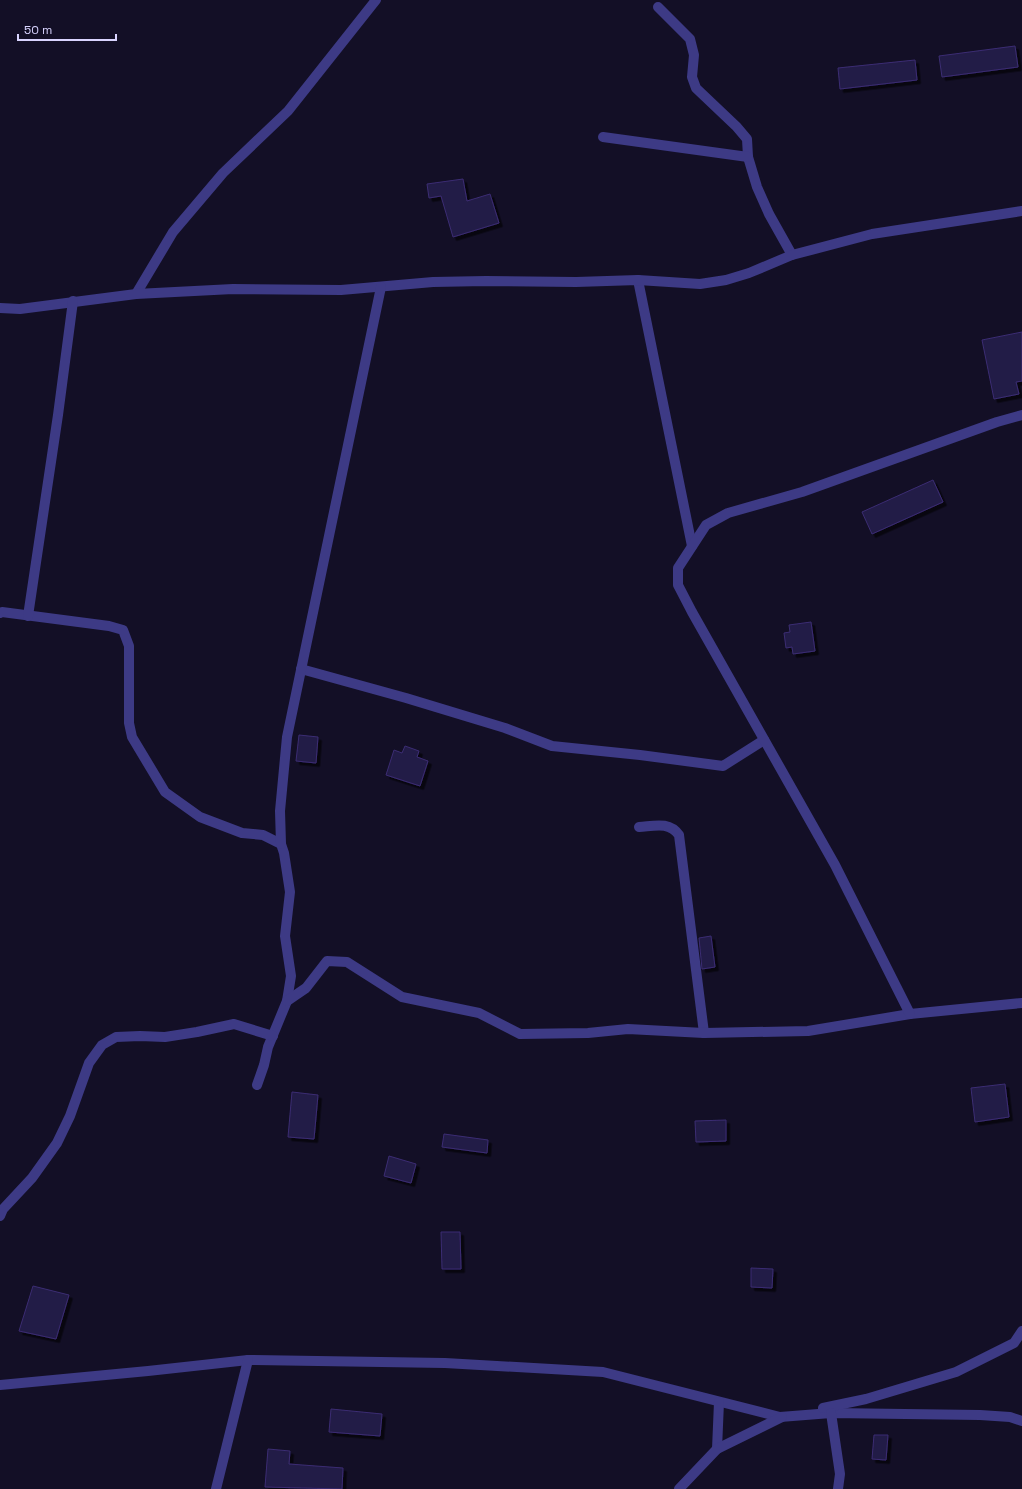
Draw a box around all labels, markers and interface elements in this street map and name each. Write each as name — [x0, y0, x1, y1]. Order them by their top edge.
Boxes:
scale bar — [18, 16, 116, 42]
text: 50 m — [24, 22, 52, 38]

